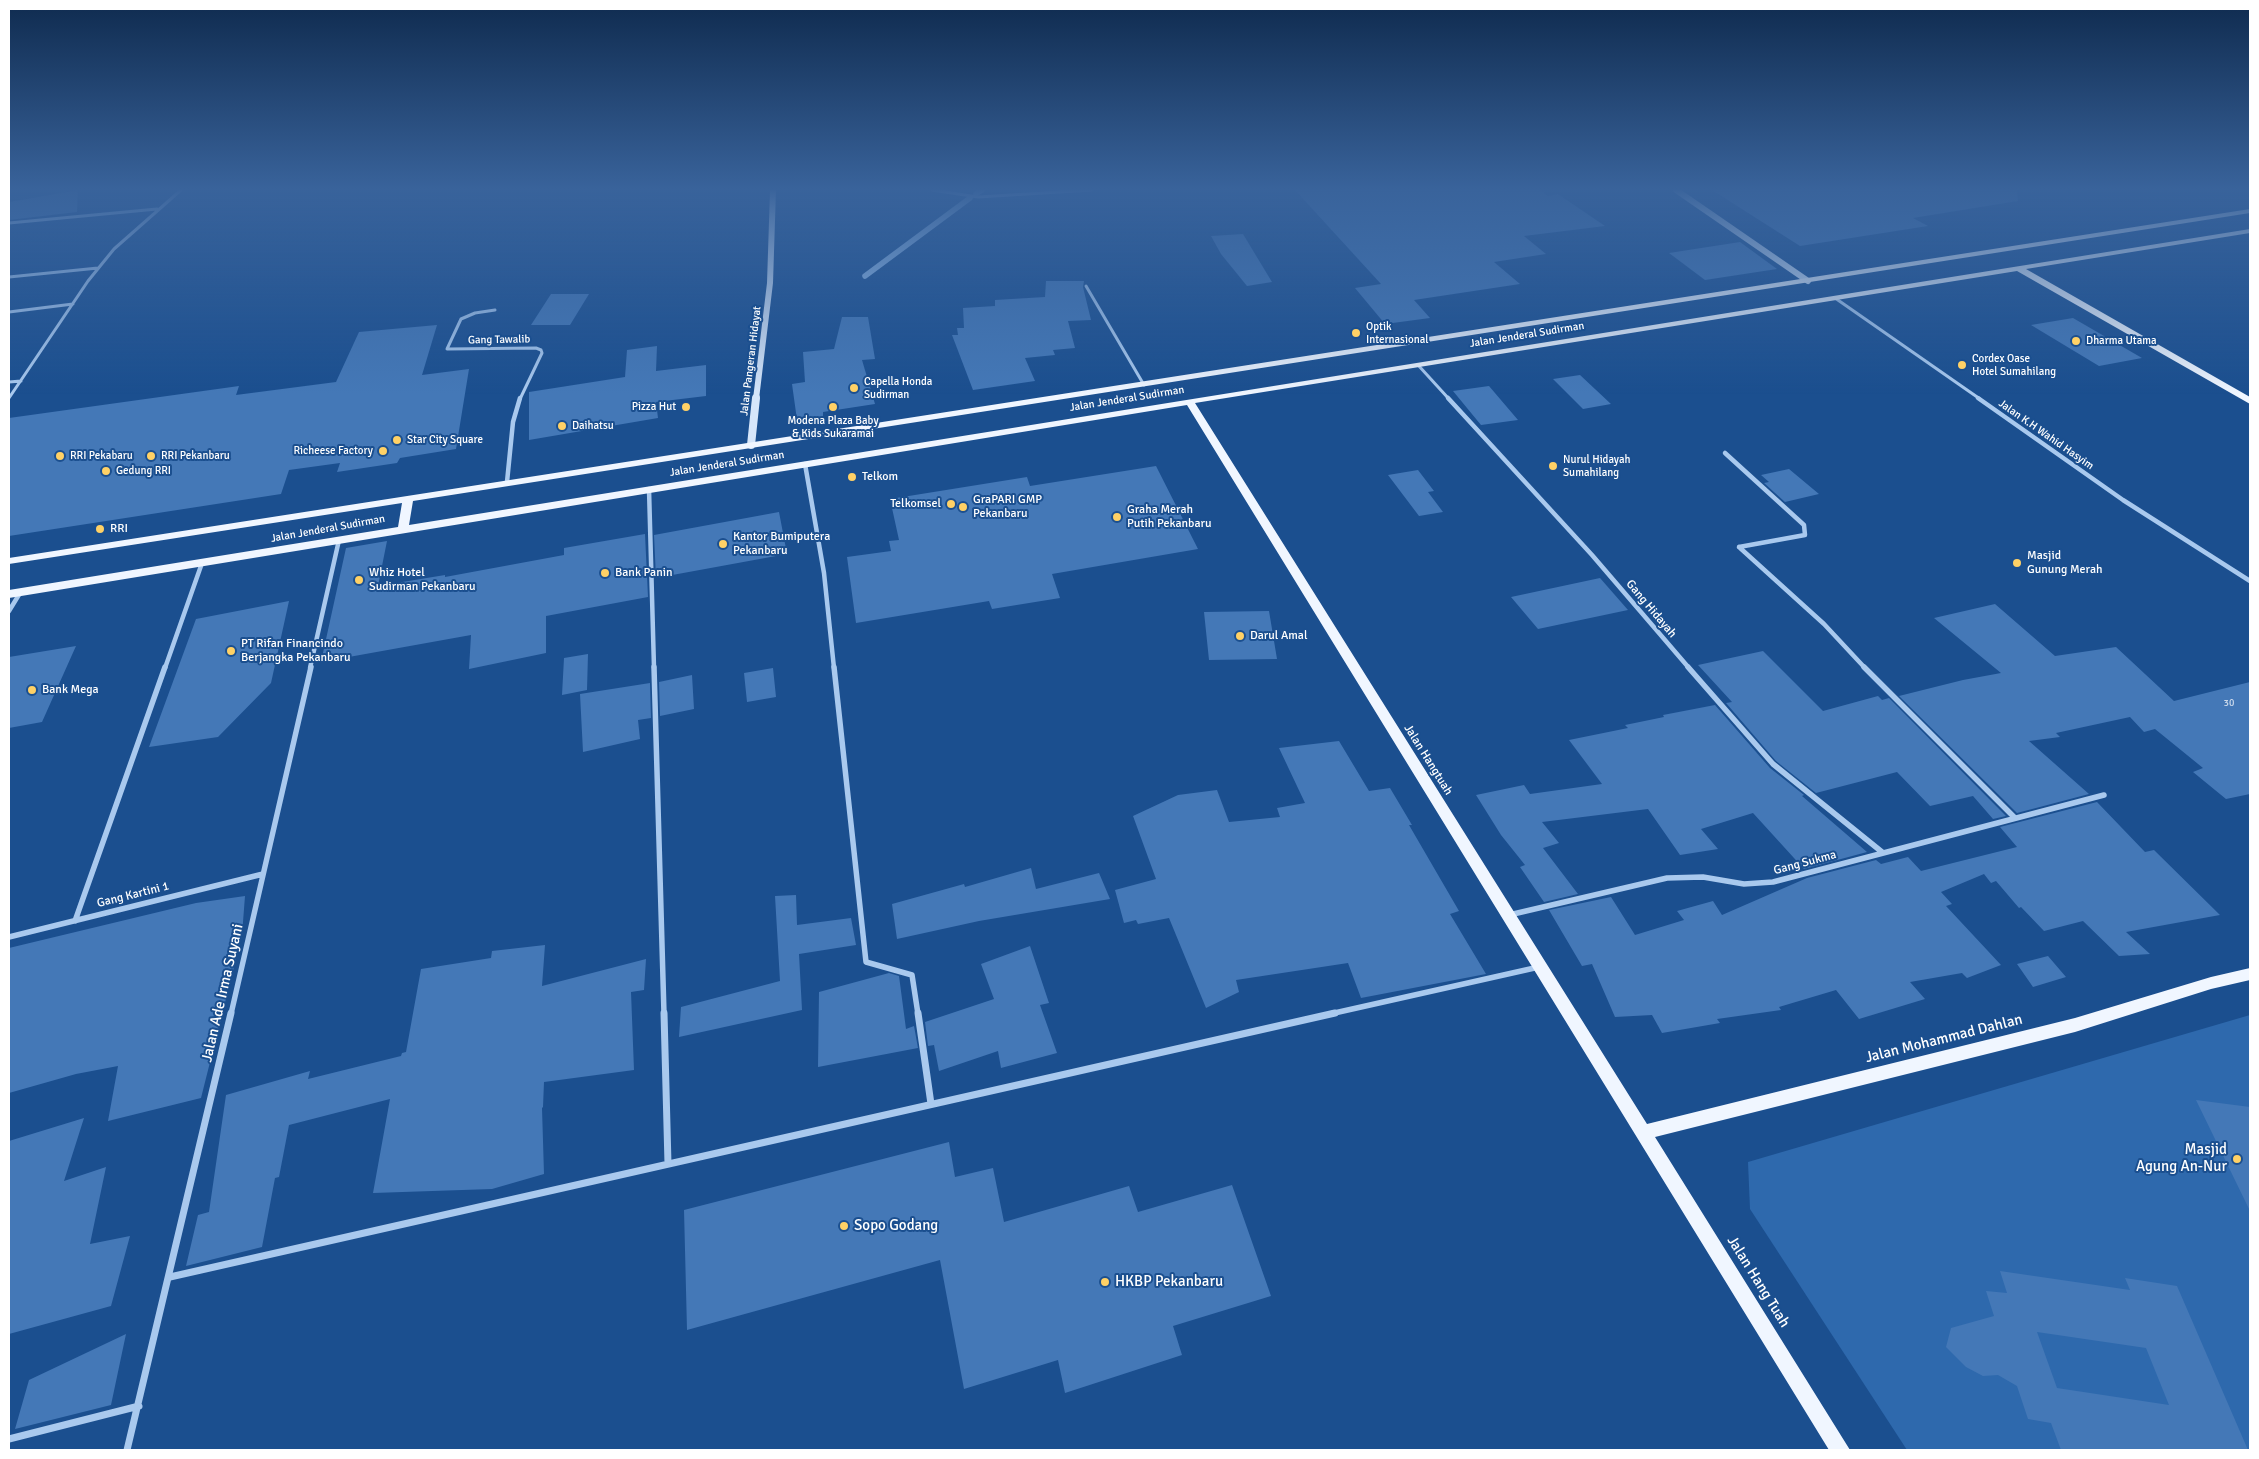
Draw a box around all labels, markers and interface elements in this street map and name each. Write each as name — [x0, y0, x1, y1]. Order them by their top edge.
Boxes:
street label: Jalan Pangeran Hidayat — [738, 305, 764, 417]
street label: Jalan Jenderal Sudirman — [1469, 319, 1585, 351]
place label: Optik Internasional — [1366, 320, 1428, 346]
marker: Optik Internasional — [1350, 327, 1362, 339]
street label: Gang Tawalib — [468, 333, 530, 347]
place label: Dharma Utama — [2086, 334, 2157, 348]
marker: Dharma Utama — [2070, 335, 2082, 347]
place label: Cordex Oase Hotel Sumahilang — [1972, 352, 2056, 378]
marker: Cordex Oase Hotel Sumahilang — [1956, 359, 1968, 371]
place label: Capella Honda Sudirman — [864, 375, 932, 401]
marker: Capella Honda Sudirman — [848, 382, 860, 394]
street label: Jalan Jenderal Sudirman — [1069, 383, 1185, 415]
street label: Jalan K.H Wahid Hasyim — [1996, 397, 2096, 473]
place label: Pizza Hut — [632, 400, 676, 414]
marker: Pizza Hut — [680, 401, 692, 413]
marker: Modena Plaza Baby & Kids Sukaramai — [827, 401, 839, 413]
place label: Modena Plaza Baby & Kids Sukaramai — [787, 414, 879, 440]
place label: Daihatsu — [572, 419, 614, 433]
marker: Daihatsu — [556, 420, 568, 432]
place label: Star City Square — [407, 433, 483, 447]
marker: Star City Square — [391, 434, 403, 446]
place label: Richeese Factory — [293, 444, 373, 458]
marker: Richeese Factory — [377, 445, 389, 457]
street label: Jalan Jenderal Sudirman — [669, 448, 785, 480]
place label: RRI Pekabaru — [70, 449, 133, 463]
place label: RRI Pekanbaru — [161, 449, 230, 463]
marker: RRI Pekabaru — [54, 450, 66, 462]
marker: RRI Pekanbaru — [145, 450, 157, 462]
place label: Nurul Hidayah Sumahilang — [1563, 453, 1630, 479]
marker: Nurul Hidayah Sumahilang — [1547, 460, 1559, 472]
place label: Gedung RRI — [116, 464, 171, 478]
marker: Gedung RRI — [100, 465, 112, 477]
place label: Telkom — [862, 470, 898, 484]
marker: Telkom — [846, 471, 858, 483]
place label: GraPARI GMP Pekanbaru — [973, 493, 1042, 521]
place label: Telkomsel — [890, 497, 941, 511]
marker: Telkomsel — [945, 498, 957, 510]
marker: GraPARI GMP Pekanbaru — [957, 501, 969, 513]
place label: Graha Merah Putih Pekanbaru — [1127, 503, 1211, 531]
marker: Graha Merah Putih Pekanbaru — [1111, 511, 1123, 523]
street label: Jalan Jenderal Sudirman — [270, 512, 386, 546]
place label: RRI — [110, 522, 128, 536]
marker: RRI — [94, 523, 106, 535]
place label: Kantor Bumiputera Pekanbaru — [733, 530, 830, 558]
marker: Kantor Bumiputera Pekanbaru — [717, 538, 729, 550]
place label: Masjid Gunung Merah — [2027, 549, 2103, 577]
marker: Masjid Gunung Merah — [2011, 557, 2023, 569]
place label: Whiz Hotel Sudirman Pekanbaru — [369, 566, 476, 594]
place label: Bank Panin — [615, 566, 673, 580]
marker: Bank Panin — [599, 567, 611, 579]
marker: Whiz Hotel Sudirman Pekanbaru — [353, 574, 365, 586]
street label: Gang Hidayah — [1623, 577, 1679, 641]
place label: Darul Amal — [1250, 629, 1307, 643]
marker: Darul Amal — [1234, 630, 1246, 642]
place label: PT Rifan Financindo Berjangka Pekanbaru — [241, 637, 350, 665]
marker: PT Rifan Financindo Berjangka Pekanbaru — [225, 645, 237, 657]
place label: Bank Mega — [42, 683, 99, 697]
marker: Bank Mega — [26, 684, 38, 696]
house number: 30 — [2224, 697, 2234, 709]
street label: Jalan Hangtuah — [1401, 722, 1455, 798]
street label: Gang Sukma — [1772, 848, 1838, 878]
street label: Gang Kartini 1 — [96, 879, 170, 911]
street label: Jalan Ade Irma Suyani — [198, 922, 248, 1064]
street label: Jalan Mohammad Dahlan — [1864, 1011, 2024, 1067]
place label: Masjid Agung An-Nur — [2136, 1141, 2227, 1176]
marker: Masjid Agung An-Nur — [2231, 1153, 2243, 1165]
place label: Sopo Godang — [854, 1217, 938, 1235]
marker: Sopo Godang — [838, 1220, 850, 1232]
street label: Jalan Hang Tuah — [1723, 1233, 1793, 1331]
place label: HKBP Pekanbaru — [1115, 1273, 1223, 1291]
marker: HKBP Pekanbaru — [1099, 1276, 1111, 1288]

